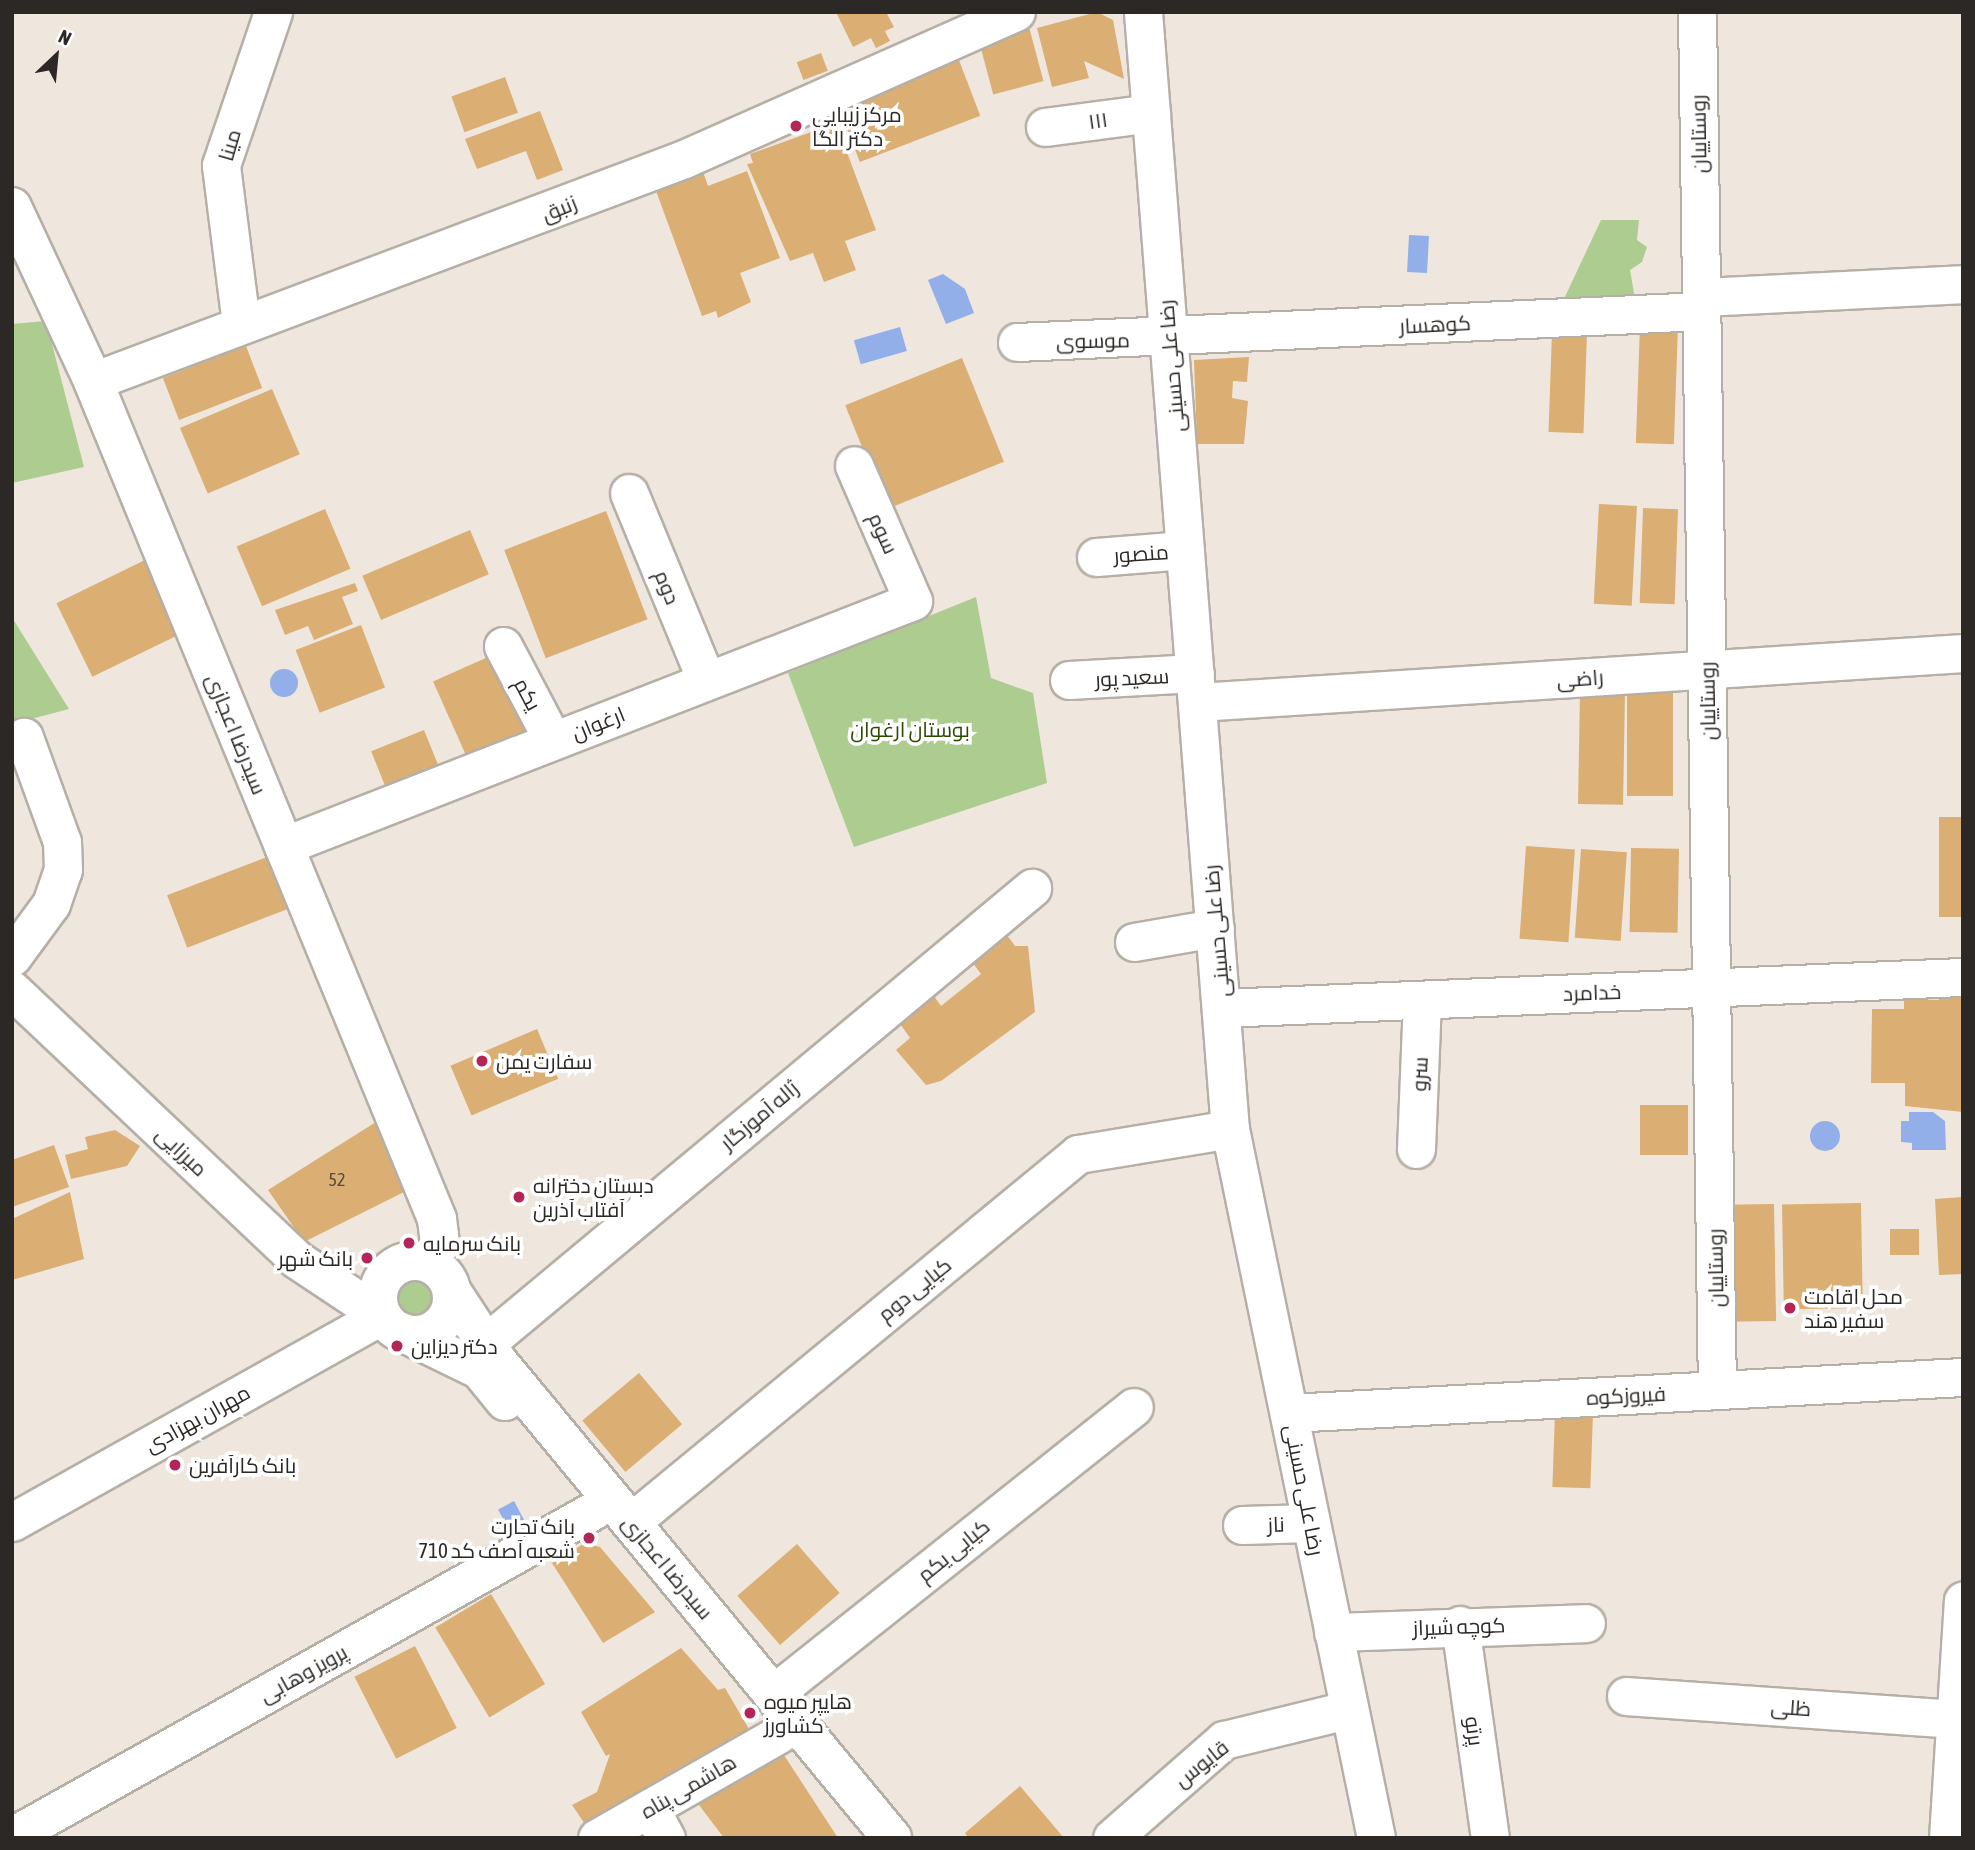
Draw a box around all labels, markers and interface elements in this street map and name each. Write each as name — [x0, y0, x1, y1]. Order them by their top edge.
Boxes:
north arrow — [21, 21, 91, 91]
text: N — [55, 25, 75, 49]
street label: روستاییان — [1685, 94, 1711, 174]
place label: مرکز زیبایی دکتر الگا — [812, 101, 902, 151]
street label: ۱۱۱ — [1087, 106, 1109, 134]
marker: مرکز زیبایی دکتر الگا — [786, 116, 806, 136]
street label: مینا — [212, 126, 246, 164]
street label: زنبق — [538, 190, 580, 226]
street label: رضا علی حسینی — [1153, 299, 1189, 433]
street label: کوهسار — [1399, 310, 1471, 338]
street label: موسوی — [1056, 327, 1130, 353]
street label: سوم — [864, 508, 904, 558]
street label: منصور — [1113, 539, 1169, 567]
street label: دوم — [650, 566, 686, 608]
street label: روستاییان — [1694, 661, 1720, 741]
street label: سعید پور — [1094, 662, 1170, 692]
street label: راضی — [1556, 664, 1604, 692]
street label: سیدرضا اعجازی — [201, 670, 273, 798]
street label: یکم — [509, 673, 547, 715]
street label: ارغوان — [568, 701, 628, 745]
park label: بوستان ارغوان — [850, 716, 970, 742]
street label: رضا علی حسینی — [1198, 864, 1234, 998]
street label: خدامرد — [1562, 978, 1622, 1006]
place label: سفارت یمن — [496, 1048, 592, 1074]
marker: سفارت یمن — [474, 1053, 490, 1069]
street label: سرو — [1406, 1056, 1432, 1092]
street label: ژاله آموزگار — [715, 1075, 803, 1155]
street label: میرزایی — [151, 1121, 213, 1181]
house number: 52 — [329, 1169, 345, 1191]
place label: دبستان دخترانه آفتاب آذرین — [533, 1172, 654, 1222]
marker: دبستان دخترانه آفتاب آذرین — [511, 1189, 527, 1205]
street label: روستاییان — [1702, 1228, 1728, 1308]
place label: بانک سرمایه — [423, 1230, 521, 1256]
marker: بانک سرمایه — [401, 1235, 417, 1251]
place label: بانک شهر — [278, 1245, 353, 1271]
marker: بانک شهر — [359, 1250, 375, 1266]
street label: کیایی دوم — [872, 1252, 956, 1326]
place label: محل اقامت سفیر هند — [1804, 1283, 1903, 1333]
marker: محل اقامت سفیر هند — [1782, 1300, 1798, 1316]
place label: دکتر دیزاین — [411, 1333, 498, 1359]
marker: دکتر دیزاین — [389, 1338, 405, 1354]
street label: مهران بهزادی — [140, 1379, 254, 1457]
street label: فیروزکوه — [1586, 1380, 1666, 1410]
street label: رضا علی حسینی — [1280, 1422, 1330, 1558]
place label: بانک کارآفرین — [189, 1452, 296, 1478]
marker: بانک کارآفرین — [167, 1457, 183, 1473]
street label: سیدرضا اعجازی — [617, 1510, 719, 1624]
street label: ناز — [1267, 1511, 1285, 1537]
place label: بانک تجارت شعبه آصف کد 710 — [418, 1513, 575, 1563]
street label: کیایی یکم — [912, 1513, 994, 1587]
marker: بانک تجارت شعبه آصف کد 710 — [581, 1530, 597, 1546]
street label: کوچه شیراز — [1412, 1612, 1506, 1640]
street label: پرویز وهابی — [255, 1639, 351, 1707]
place label: هایپر میوه کشاورز — [764, 1688, 852, 1738]
street label: ظلی — [1770, 1693, 1812, 1721]
marker: هایپر میوه کشاورز — [742, 1705, 758, 1721]
street label: پرتو — [1460, 1715, 1490, 1747]
street label: قایوس — [1169, 1734, 1233, 1792]
street label: هاشمی پناه — [636, 1749, 740, 1823]

